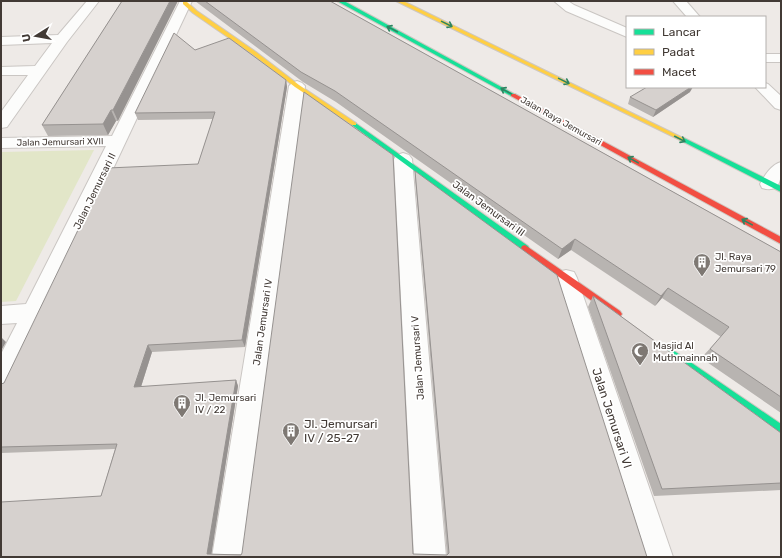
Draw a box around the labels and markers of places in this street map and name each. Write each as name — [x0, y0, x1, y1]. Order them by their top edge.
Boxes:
place label: Jl. Raya Jemursari 79 — [715, 251, 776, 275]
building icon: Jl. Raya Jemursari 79 — [692, 252, 712, 277]
place label: Masjid Al Muthmainnah — [653, 340, 718, 364]
mosque icon: Masjid Al Muthmainnah — [630, 341, 650, 366]
place label: Jl. Jemursari IV / 22 — [195, 392, 256, 416]
building icon: Jl. Jemursari IV / 22 — [172, 393, 192, 418]
place label: Jl. Jemursari IV / 25-27 — [304, 417, 378, 445]
building icon: Jl. Jemursari IV / 25-27 — [281, 421, 301, 446]

